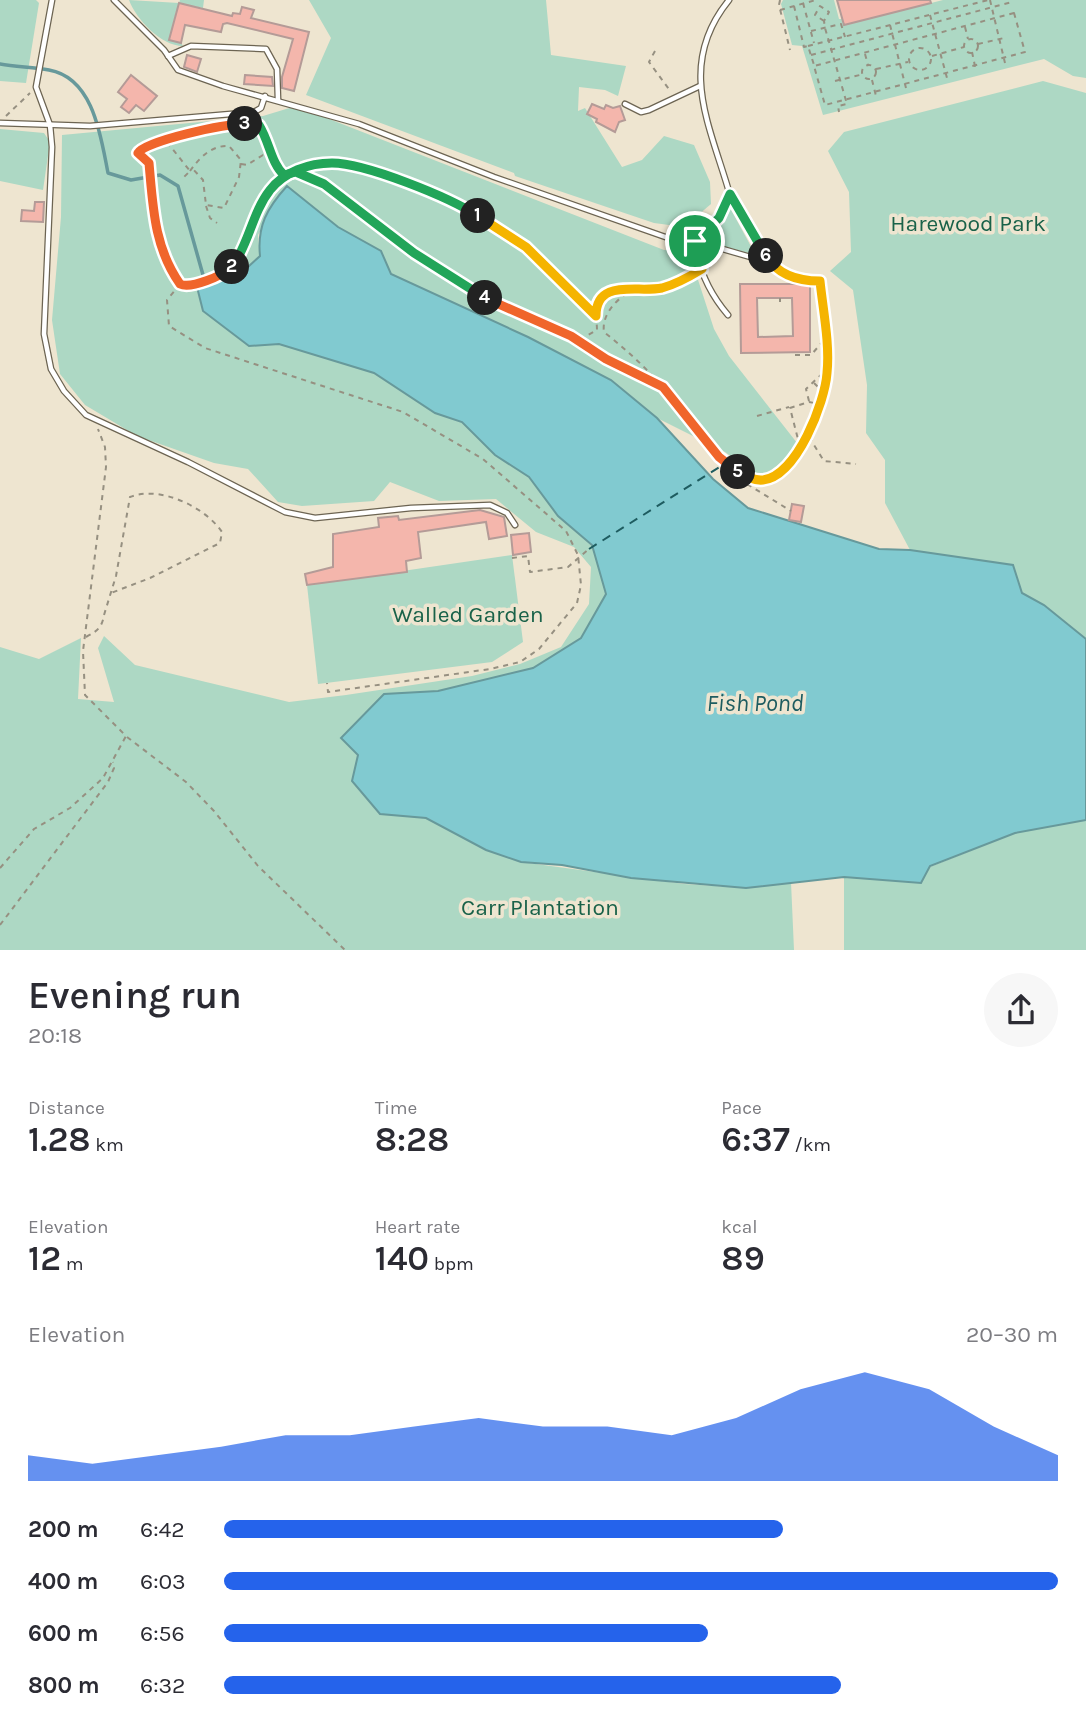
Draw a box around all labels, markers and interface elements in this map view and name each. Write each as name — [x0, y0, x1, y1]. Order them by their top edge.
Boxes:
pin: 3 — [228, 106, 262, 142]
text: 3 — [239, 112, 250, 134]
pin: 1 — [461, 198, 496, 234]
text: 1 — [474, 204, 481, 226]
park label: Harewood Park — [890, 210, 1046, 237]
pin — [665, 211, 725, 271]
icon: arrive — [676, 222, 714, 260]
pin: 6 — [748, 238, 784, 274]
text: 6 — [760, 244, 771, 266]
pin: 2 — [215, 250, 250, 284]
text: 2 — [226, 255, 237, 277]
pin: 4 — [468, 280, 503, 316]
text: 4 — [479, 286, 490, 308]
pin: 5 — [720, 454, 756, 490]
text: 5 — [732, 460, 743, 482]
park label: Walled Garden — [392, 601, 544, 628]
water label: Fish Pond — [707, 689, 804, 717]
park label: Carr Plantation — [461, 894, 619, 921]
text: Evening run — [28, 973, 242, 1018]
button: share — [984, 973, 1058, 1047]
text: 20:18 — [28, 1022, 82, 1049]
text: Distance — [28, 1097, 105, 1119]
text: Time — [375, 1097, 417, 1119]
text: Pace — [721, 1097, 762, 1119]
text: 1.28 — [28, 1119, 91, 1160]
text: 8:28 — [375, 1119, 449, 1160]
text: 6:37 — [721, 1119, 790, 1160]
text: km — [91, 1134, 124, 1156]
text: /km — [790, 1134, 831, 1156]
text: Elevation — [28, 1216, 108, 1238]
text: Heart rate — [375, 1216, 460, 1238]
text: kcal — [721, 1216, 758, 1238]
text: 12 — [28, 1238, 61, 1279]
text: 140 — [375, 1238, 429, 1279]
text: 89 — [721, 1238, 765, 1279]
text: m — [61, 1253, 83, 1275]
text: bpm — [429, 1253, 474, 1275]
text: Elevation — [28, 1321, 125, 1348]
text: 20–30 m — [966, 1321, 1058, 1348]
text: 200 m — [28, 1516, 99, 1543]
text: 6:42 — [140, 1516, 185, 1543]
text: 400 m — [28, 1568, 98, 1595]
text: 6:03 — [140, 1568, 186, 1595]
text: 600 m — [28, 1620, 99, 1647]
text: 6:56 — [140, 1620, 185, 1647]
text: 800 m — [28, 1672, 100, 1699]
text: 6:32 — [140, 1672, 185, 1699]

